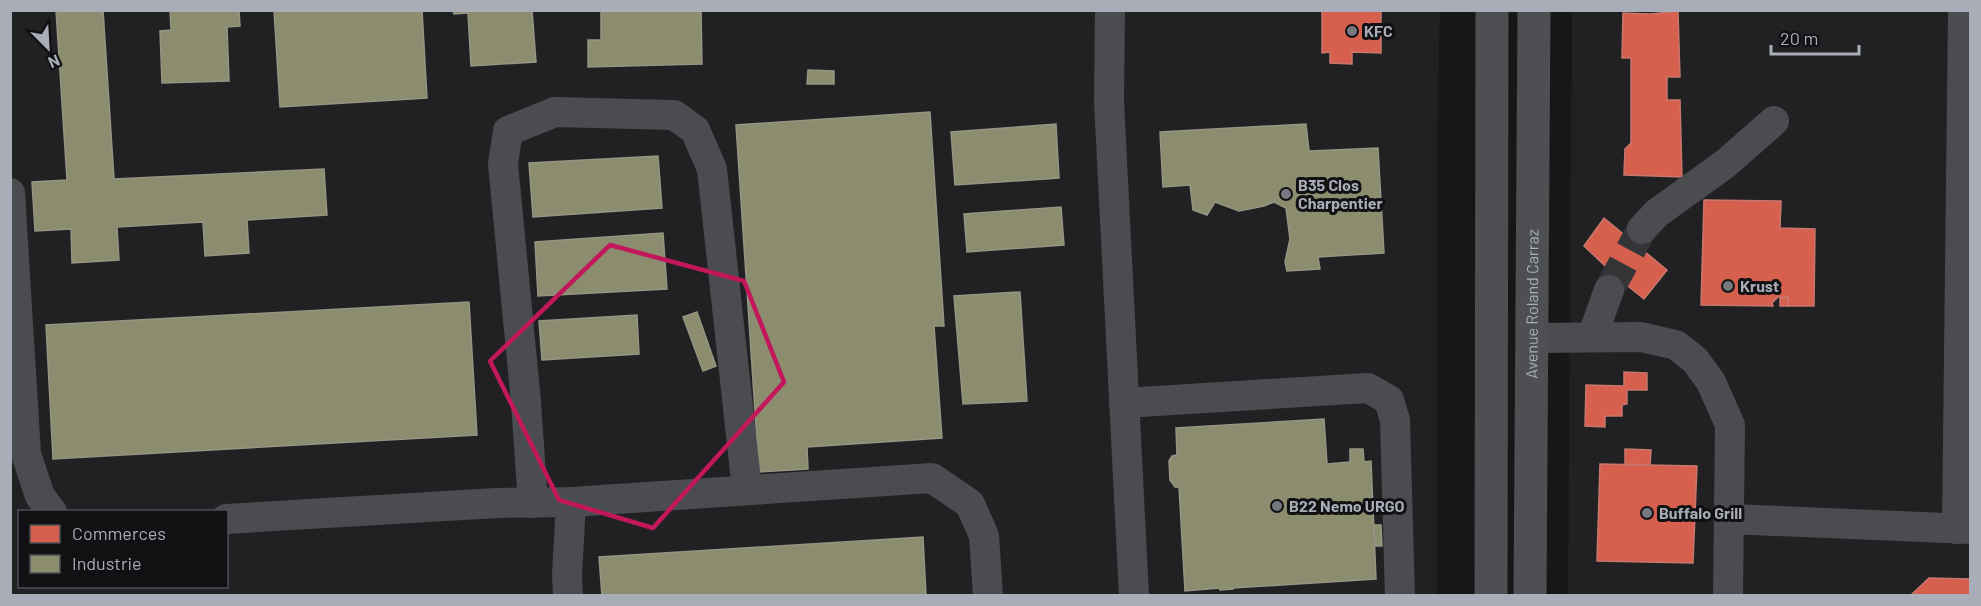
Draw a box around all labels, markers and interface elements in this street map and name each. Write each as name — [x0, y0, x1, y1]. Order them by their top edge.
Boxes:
north arrow — [18, 18, 78, 78]
scale bar — [1771, 18, 1860, 56]
place label: KFC — [1364, 21, 1393, 40]
marker: KFC — [1345, 24, 1359, 38]
text: 20 m — [1780, 27, 1818, 49]
text: N — [46, 51, 63, 73]
place label: B35 Clos Charpentier — [1298, 175, 1383, 212]
marker: B35 Clos Charpentier — [1279, 187, 1293, 201]
street label: Avenue Roland Carraz — [1521, 229, 1542, 379]
place label: Krust — [1740, 276, 1779, 295]
marker: Krust — [1721, 279, 1735, 293]
place label: B22 Nemo URGO — [1289, 496, 1405, 515]
marker: B22 Nemo URGO — [1270, 499, 1284, 513]
place label: Buffalo Grill — [1659, 503, 1742, 522]
marker: Buffalo Grill — [1640, 506, 1654, 520]
legend — [18, 510, 228, 588]
text: Commerces — [72, 522, 166, 544]
text: Industrie — [72, 552, 142, 574]

